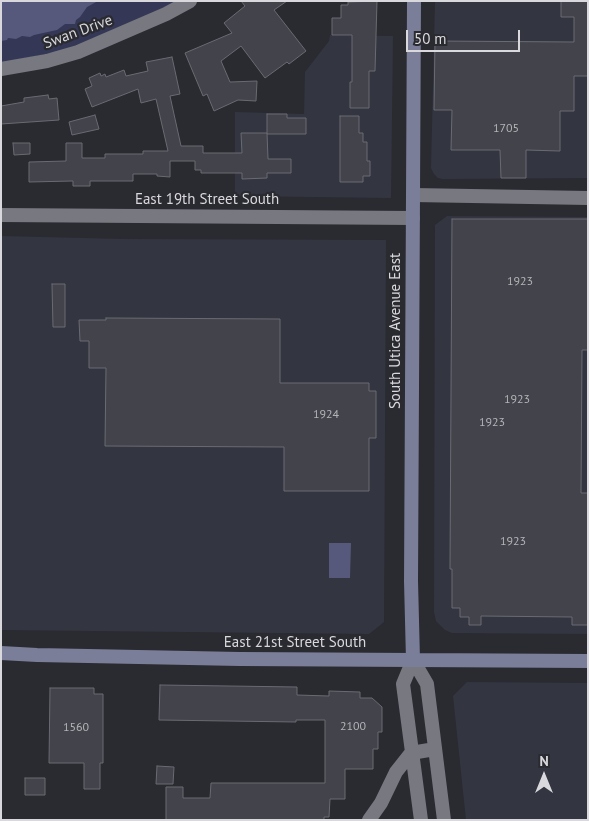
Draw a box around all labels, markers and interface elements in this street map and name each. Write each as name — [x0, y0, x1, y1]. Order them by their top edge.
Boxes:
street label: Swan Drive — [41, 11, 115, 53]
scale bar — [409, 20, 523, 52]
text: 50 m — [414, 29, 447, 48]
house number: 1705 — [493, 122, 519, 136]
street label: East 19th Street South — [135, 191, 279, 209]
street label: South Utica Avenue East — [387, 253, 405, 409]
house number: 1923 — [507, 275, 533, 289]
house number: 1923 — [504, 393, 530, 407]
house number: 1924 — [313, 408, 339, 422]
house number: 1923 — [479, 416, 505, 430]
house number: 1923 — [500, 535, 526, 549]
street label: East 21st Street South — [224, 634, 366, 652]
house number: 2100 — [340, 720, 366, 734]
house number: 1560 — [63, 721, 89, 735]
north arrow — [519, 751, 569, 801]
text: N — [539, 752, 549, 770]

